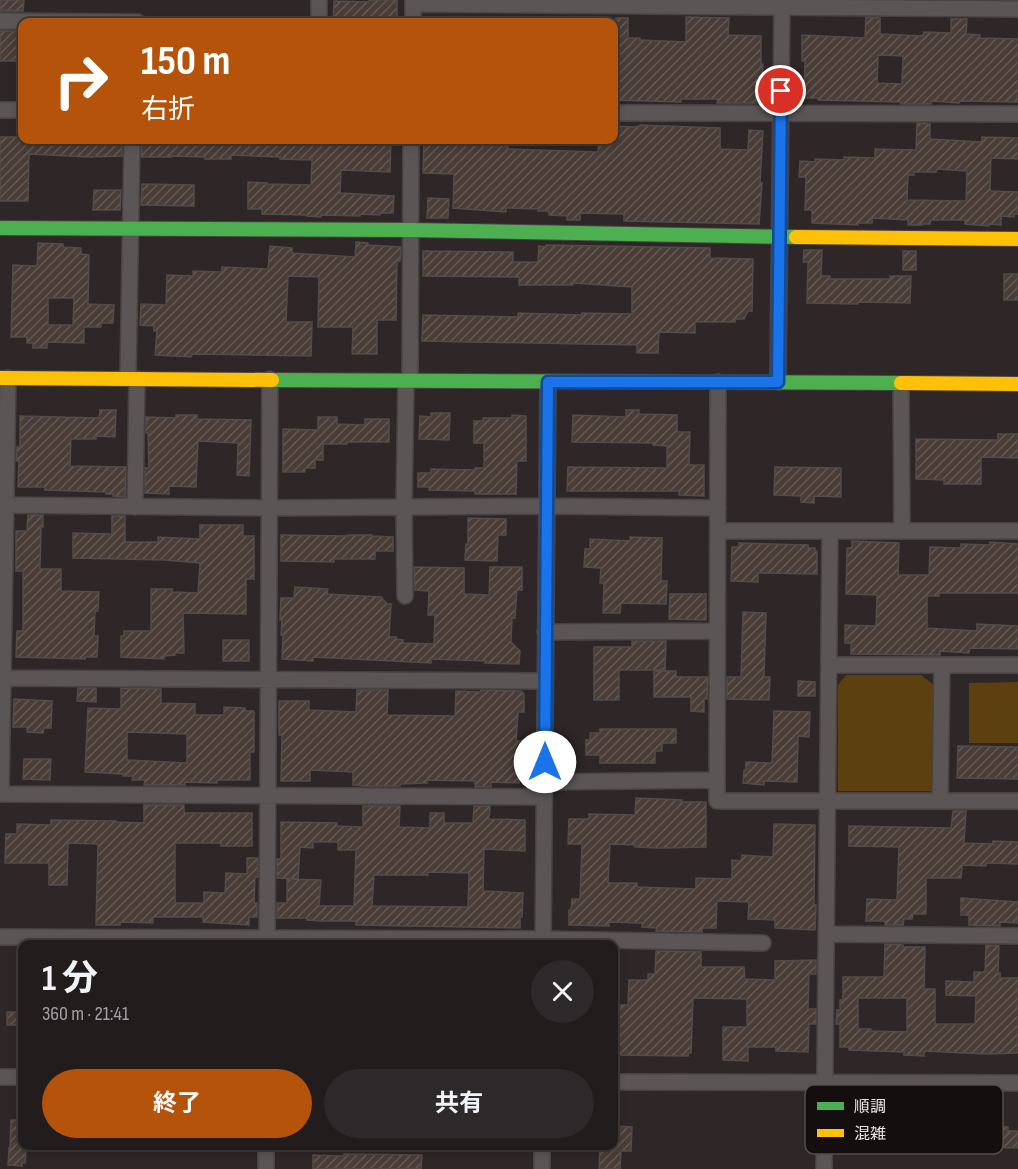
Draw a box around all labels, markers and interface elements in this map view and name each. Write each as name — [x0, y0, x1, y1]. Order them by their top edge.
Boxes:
text: 150 m — [141, 36, 230, 87]
icon: right — [42, 42, 120, 120]
pin — [755, 65, 806, 116]
icon: arrive — [764, 74, 797, 107]
text: 右折 — [141, 94, 195, 126]
position arrow — [513, 730, 577, 794]
text: 1 分 — [42, 958, 98, 1001]
button: close — [531, 960, 594, 1023]
text: 360 m · 21:41 — [42, 1002, 129, 1026]
button: 終了 — [42, 1069, 312, 1138]
button: 共有 — [324, 1069, 594, 1138]
legend — [805, 1085, 1003, 1154]
text: 順調 — [854, 1098, 886, 1117]
text: 混雑 — [854, 1125, 886, 1144]

